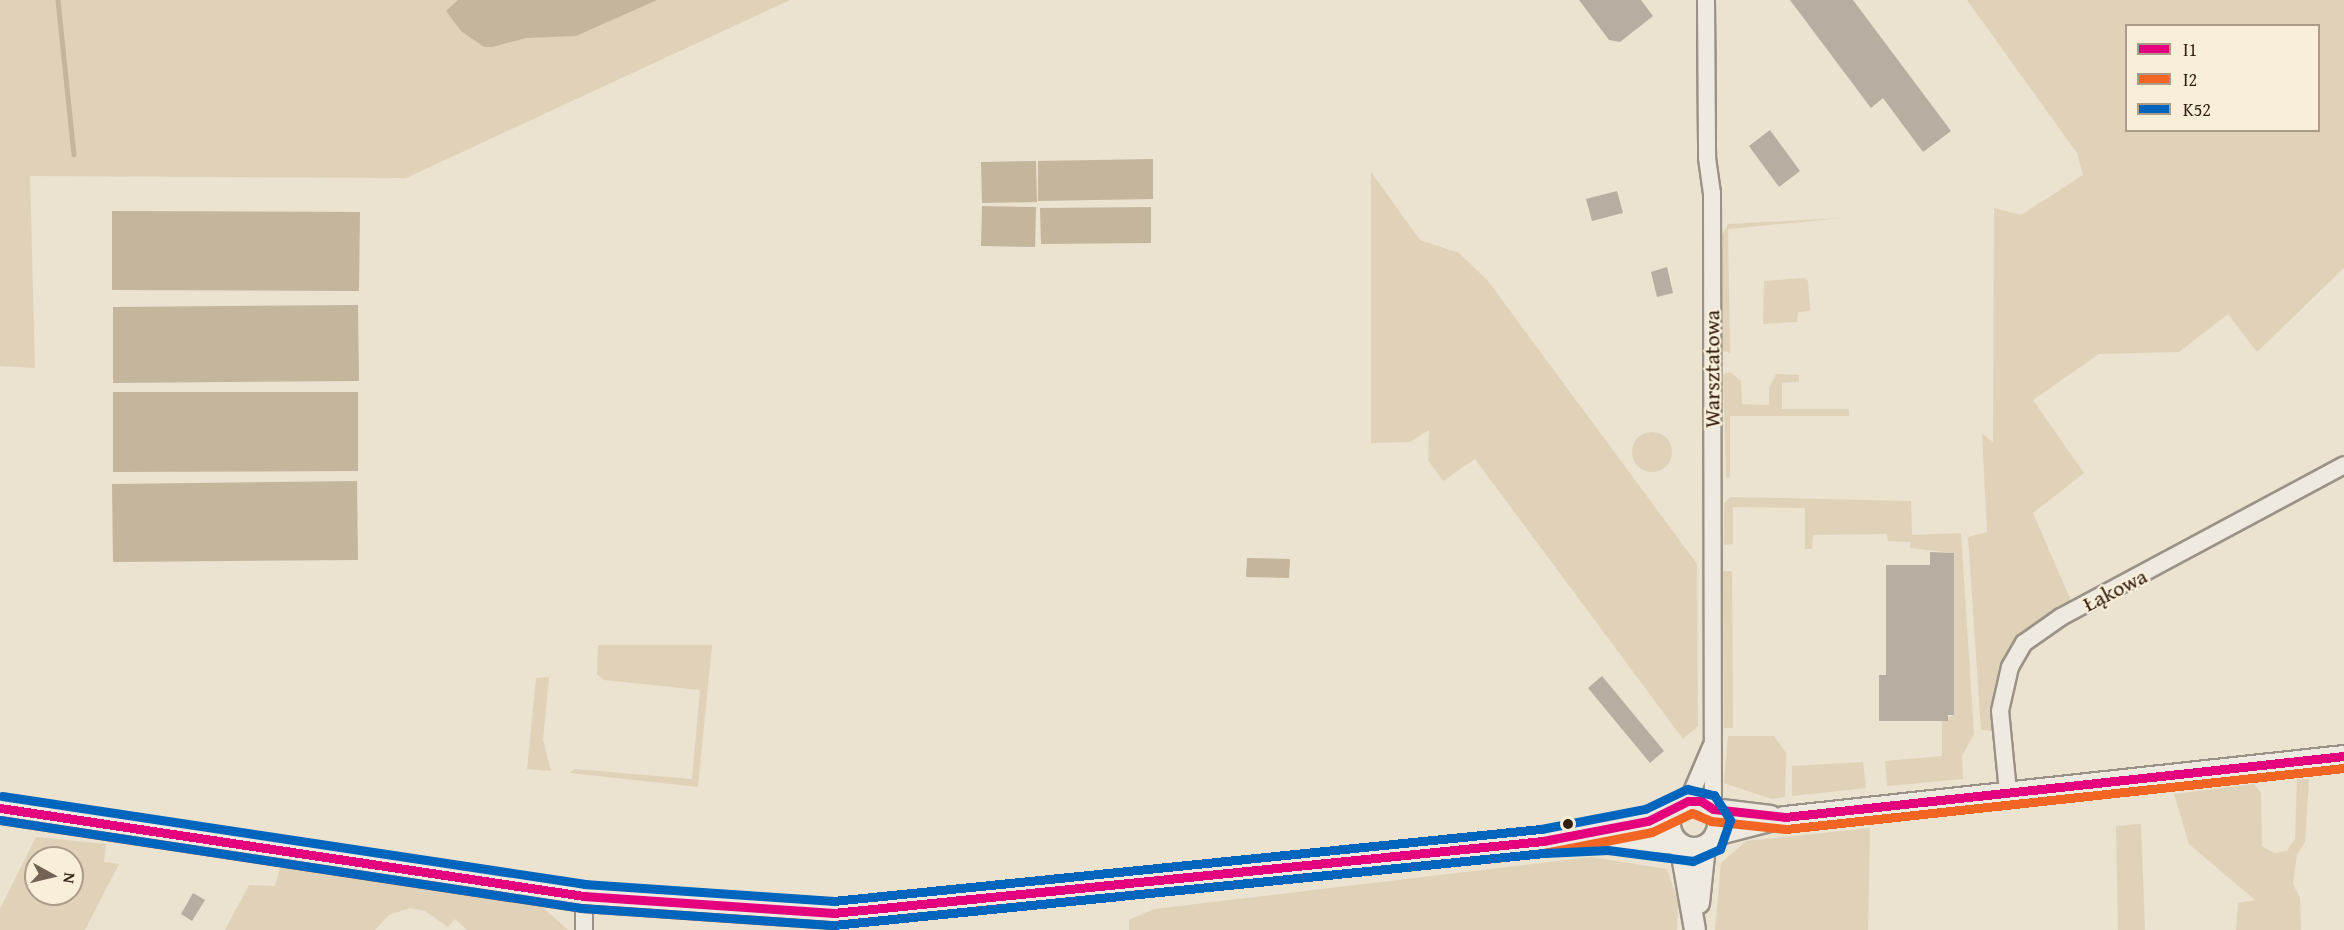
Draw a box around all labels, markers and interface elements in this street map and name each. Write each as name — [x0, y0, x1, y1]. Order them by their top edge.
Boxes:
legend — [2125, 24, 2320, 132]
text: I1 — [2183, 36, 2197, 63]
text: I2 — [2183, 66, 2197, 93]
text: K52 — [2183, 96, 2211, 123]
street label: Warsztatowa — [1699, 310, 1725, 428]
street label: Łąkowa — [2079, 563, 2151, 617]
unlabelled marker — [1562, 818, 1574, 830]
north arrow — [24, 846, 84, 906]
text: N — [57, 871, 82, 885]

